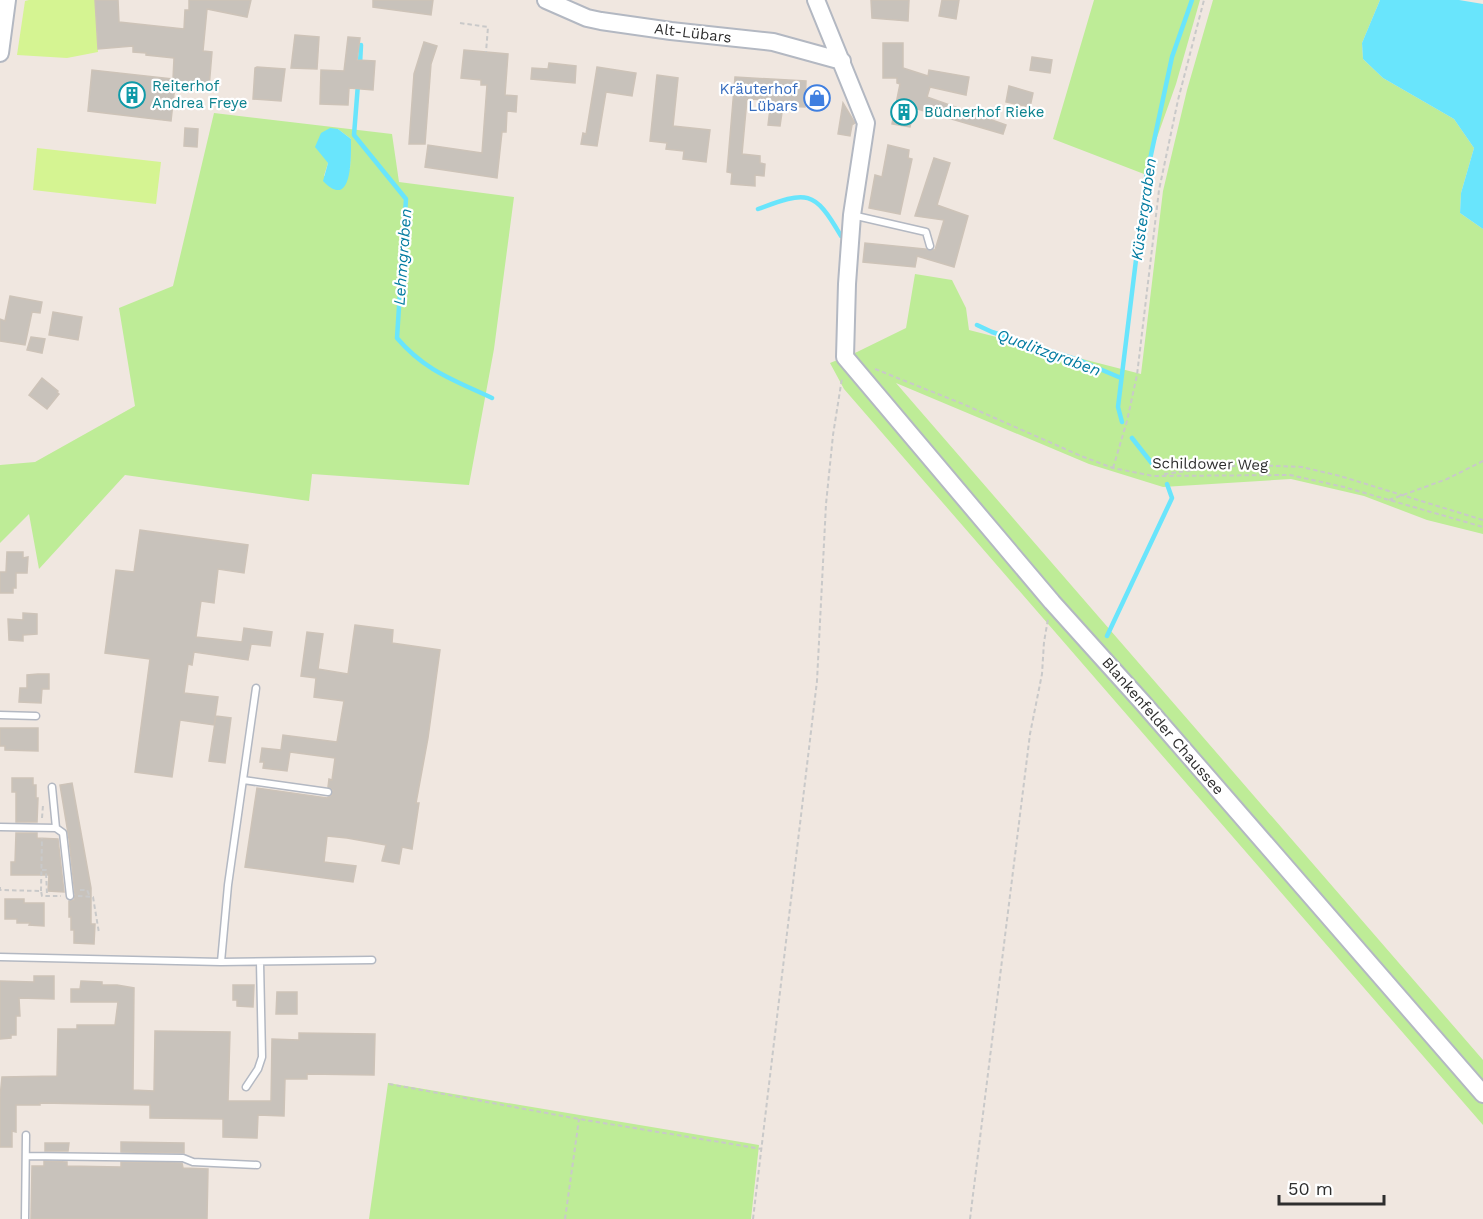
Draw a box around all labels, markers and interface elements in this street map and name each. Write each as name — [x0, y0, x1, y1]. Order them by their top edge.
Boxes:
street label: Alt-Lübars — [653, 19, 733, 47]
place label: Reiterhof Andrea Freye — [152, 77, 248, 112]
building icon: Reiterhof Andrea Freye — [117, 80, 147, 110]
place label: Kräuterhof Lübars — [719, 80, 798, 115]
shop icon: Kräuterhof Lübars — [802, 83, 832, 113]
building icon: Büdnerhof Rieke — [889, 97, 919, 127]
place label: Büdnerhof Rieke — [924, 103, 1045, 121]
water label: Küstergraben — [1127, 157, 1160, 261]
water label: Lehmgraben — [390, 208, 415, 306]
water label: Qualitzgraben — [994, 325, 1103, 380]
street label: Schildower Weg — [1152, 454, 1268, 474]
street label: Blankenfelder Chaussee — [1098, 653, 1228, 799]
scale bar — [1279, 1168, 1384, 1206]
text: 50 m — [1288, 1178, 1333, 1199]

